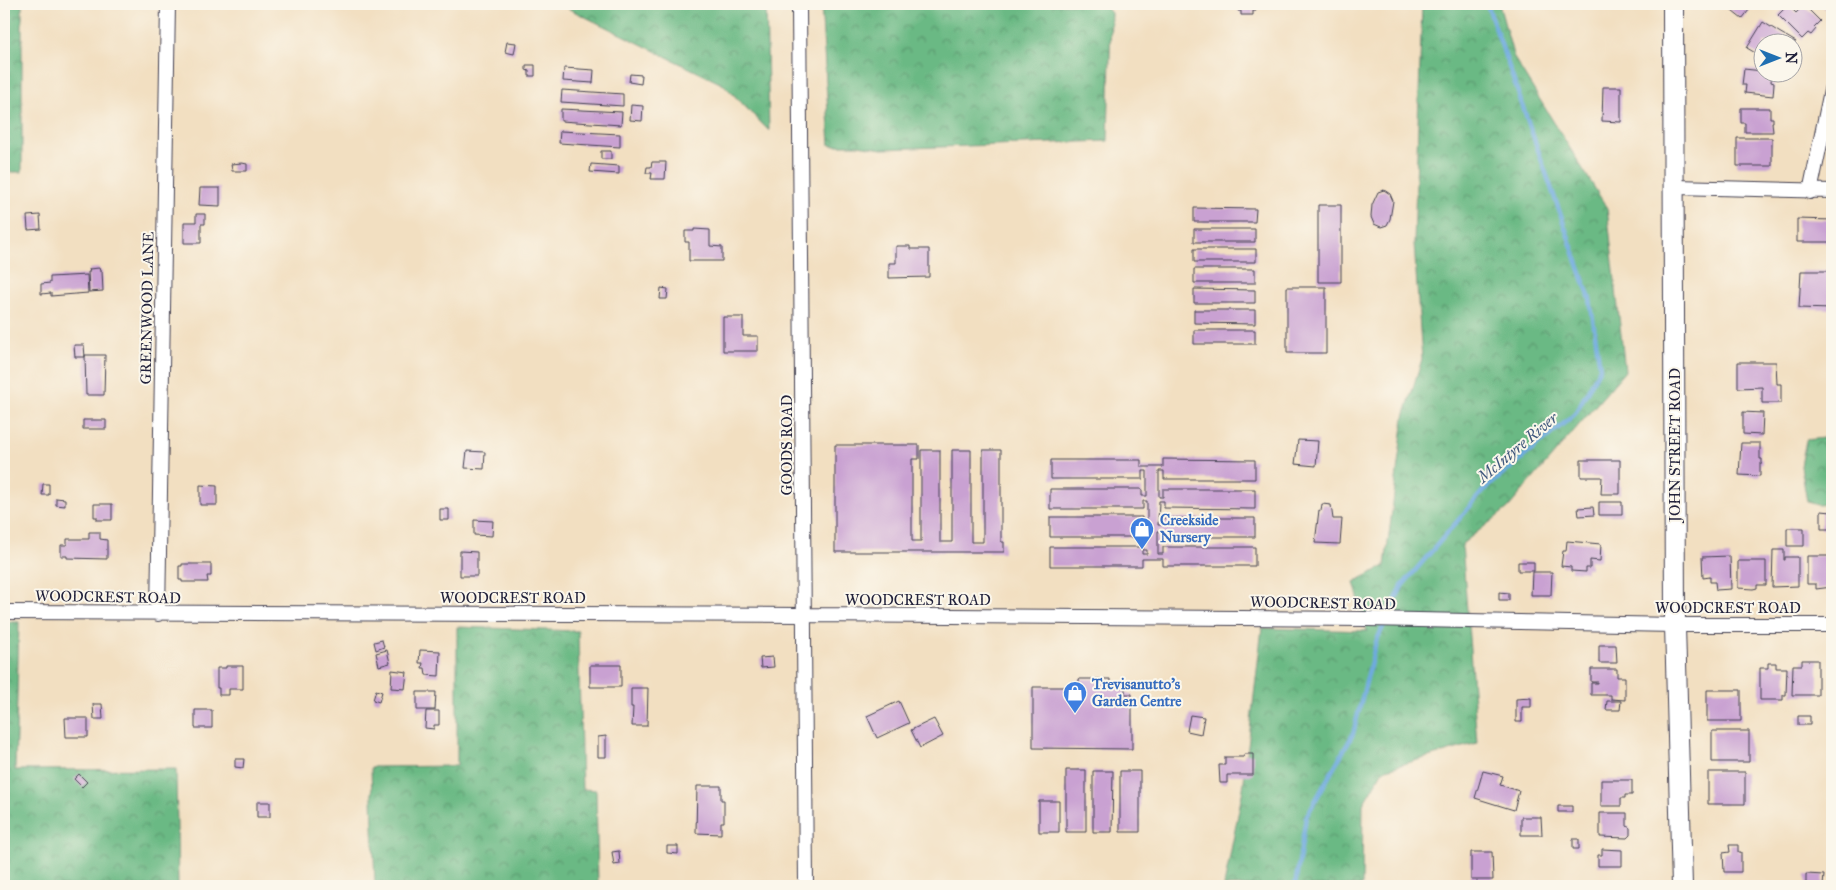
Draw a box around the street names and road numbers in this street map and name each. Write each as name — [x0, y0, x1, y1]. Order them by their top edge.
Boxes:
street label: GREENWOOD LANE — [137, 231, 157, 385]
street label: JOHN STREET ROAD — [1666, 368, 1685, 524]
street label: GOODS ROAD — [778, 394, 796, 495]
street label: WOODCREST ROAD — [35, 587, 181, 607]
street label: WOODCREST ROAD — [440, 589, 586, 607]
street label: WOODCREST ROAD — [845, 591, 991, 609]
street label: WOODCREST ROAD — [1250, 593, 1396, 613]
street label: WOODCREST ROAD — [1655, 599, 1801, 617]

